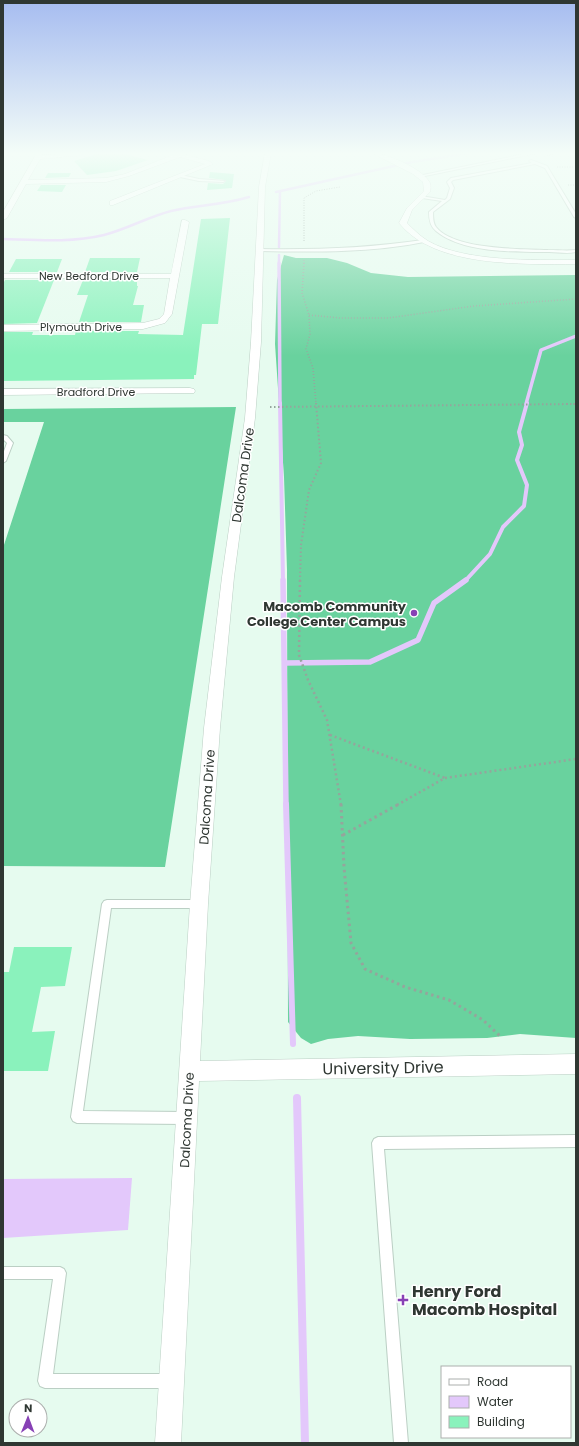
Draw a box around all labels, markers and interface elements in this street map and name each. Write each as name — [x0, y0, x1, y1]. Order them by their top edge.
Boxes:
street label: New Bedford Drive — [39, 268, 139, 284]
street label: Plymouth Drive — [40, 319, 122, 335]
street label: Bradford Drive — [57, 384, 135, 400]
street label: Dalcoma Drive — [227, 426, 259, 524]
place label: Macomb Community College Center Campus — [247, 597, 407, 631]
marker: Macomb Community College Center Campus — [409, 608, 419, 618]
street label: Dalcoma Drive — [194, 749, 220, 845]
street label: University Drive — [322, 1055, 444, 1081]
street label: Dalcoma Drive — [175, 1072, 199, 1168]
place label: Henry Ford Macomb Hospital — [412, 1280, 557, 1321]
marker: Henry Ford Macomb Hospital — [397, 1294, 409, 1306]
legend — [441, 1366, 571, 1438]
text: Road — [477, 1373, 508, 1390]
text: Water — [477, 1393, 514, 1410]
north arrow — [8, 1398, 48, 1438]
text: N — [24, 1400, 32, 1416]
text: Building — [477, 1413, 525, 1430]

